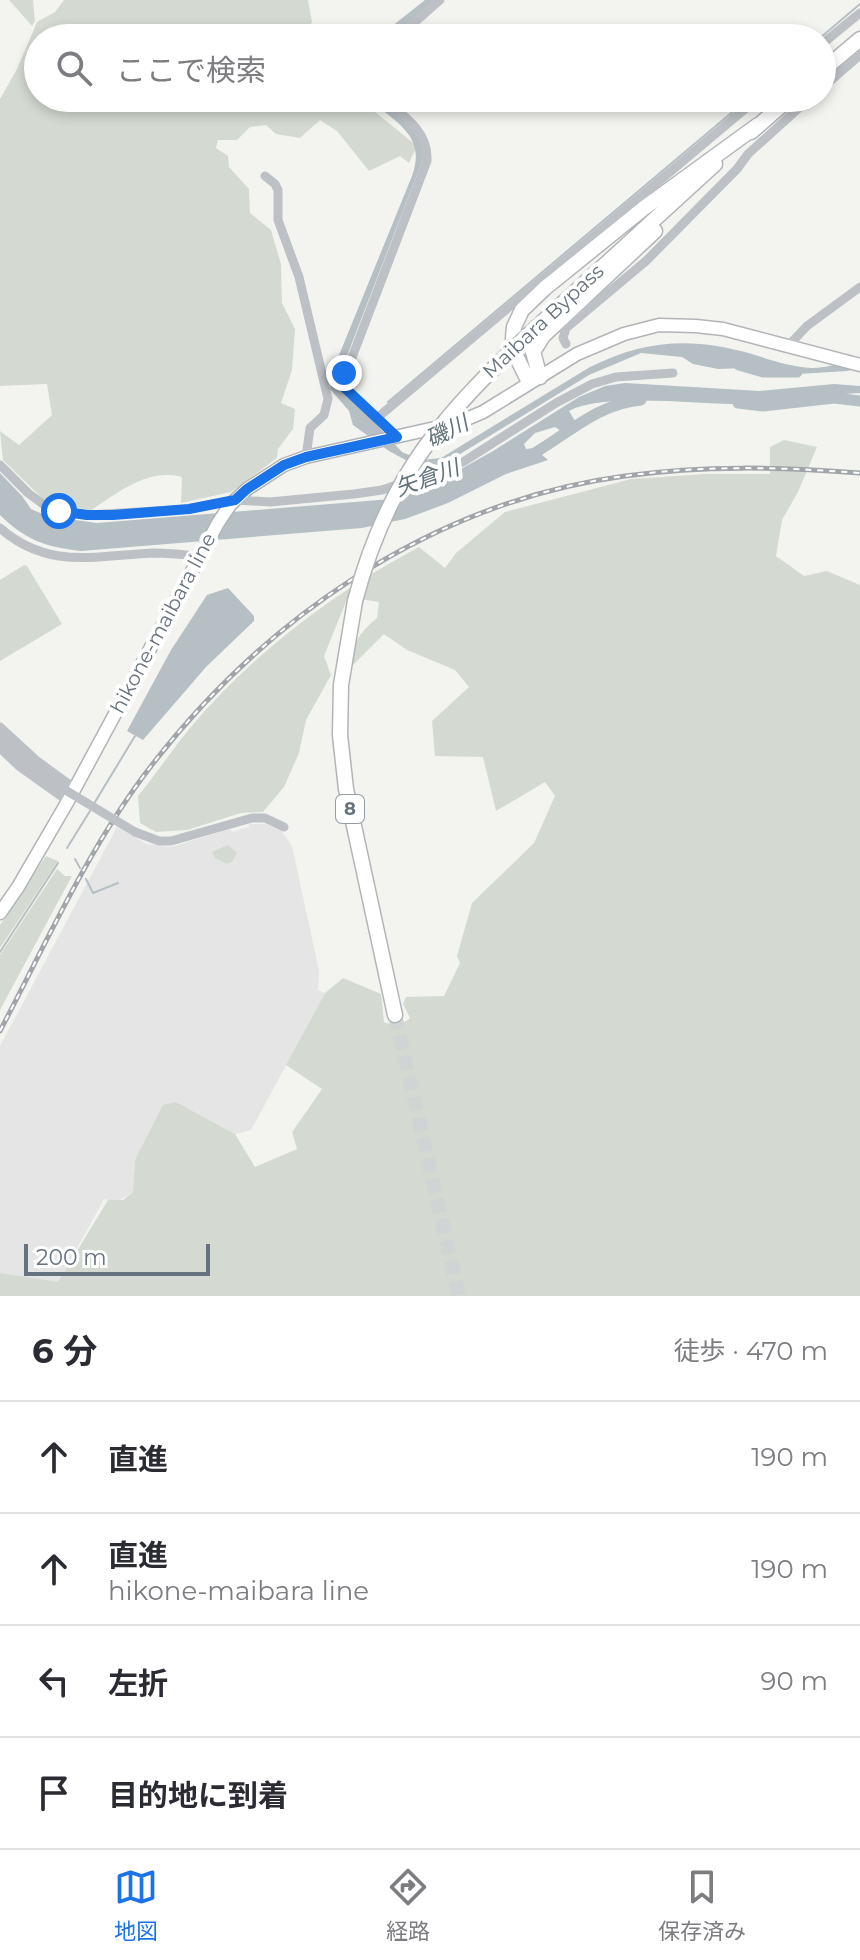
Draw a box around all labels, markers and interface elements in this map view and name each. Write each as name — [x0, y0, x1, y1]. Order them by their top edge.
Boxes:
search box — [24, 24, 836, 112]
icon: search — [52, 46, 96, 90]
text: ここで検索 — [116, 52, 266, 89]
street label: Maibara Bypass — [478, 259, 609, 383]
route end — [326, 355, 362, 391]
water label: 磯川 — [421, 408, 474, 453]
water label: 矢倉川 — [391, 453, 464, 502]
route start — [41, 493, 77, 529]
street label: hikone-maibara line — [105, 529, 221, 717]
road number: 8 — [336, 795, 364, 823]
scale bar — [24, 1240, 210, 1276]
text: 200 m — [36, 1244, 107, 1271]
text: 6 分 — [32, 1330, 97, 1372]
text: 徒歩 · 470 m — [674, 1335, 828, 1367]
icon: ahead — [32, 1435, 76, 1479]
text: 直進 — [108, 1441, 168, 1478]
text: 190 m — [751, 1441, 828, 1473]
text: 直進 — [108, 1537, 168, 1574]
icon: ahead — [32, 1547, 76, 1591]
text: 190 m — [751, 1553, 828, 1585]
text: hikone-maibara line — [108, 1575, 369, 1607]
icon: left — [32, 1659, 76, 1703]
text: 左折 — [108, 1665, 168, 1702]
text: 90 m — [761, 1665, 828, 1697]
icon: arrive — [32, 1771, 76, 1815]
text: 目的地に到着 — [108, 1777, 288, 1814]
tab: 地図 — [114, 1865, 158, 1945]
tab: 経路 — [386, 1865, 430, 1945]
tab: 保存済み — [658, 1865, 746, 1945]

